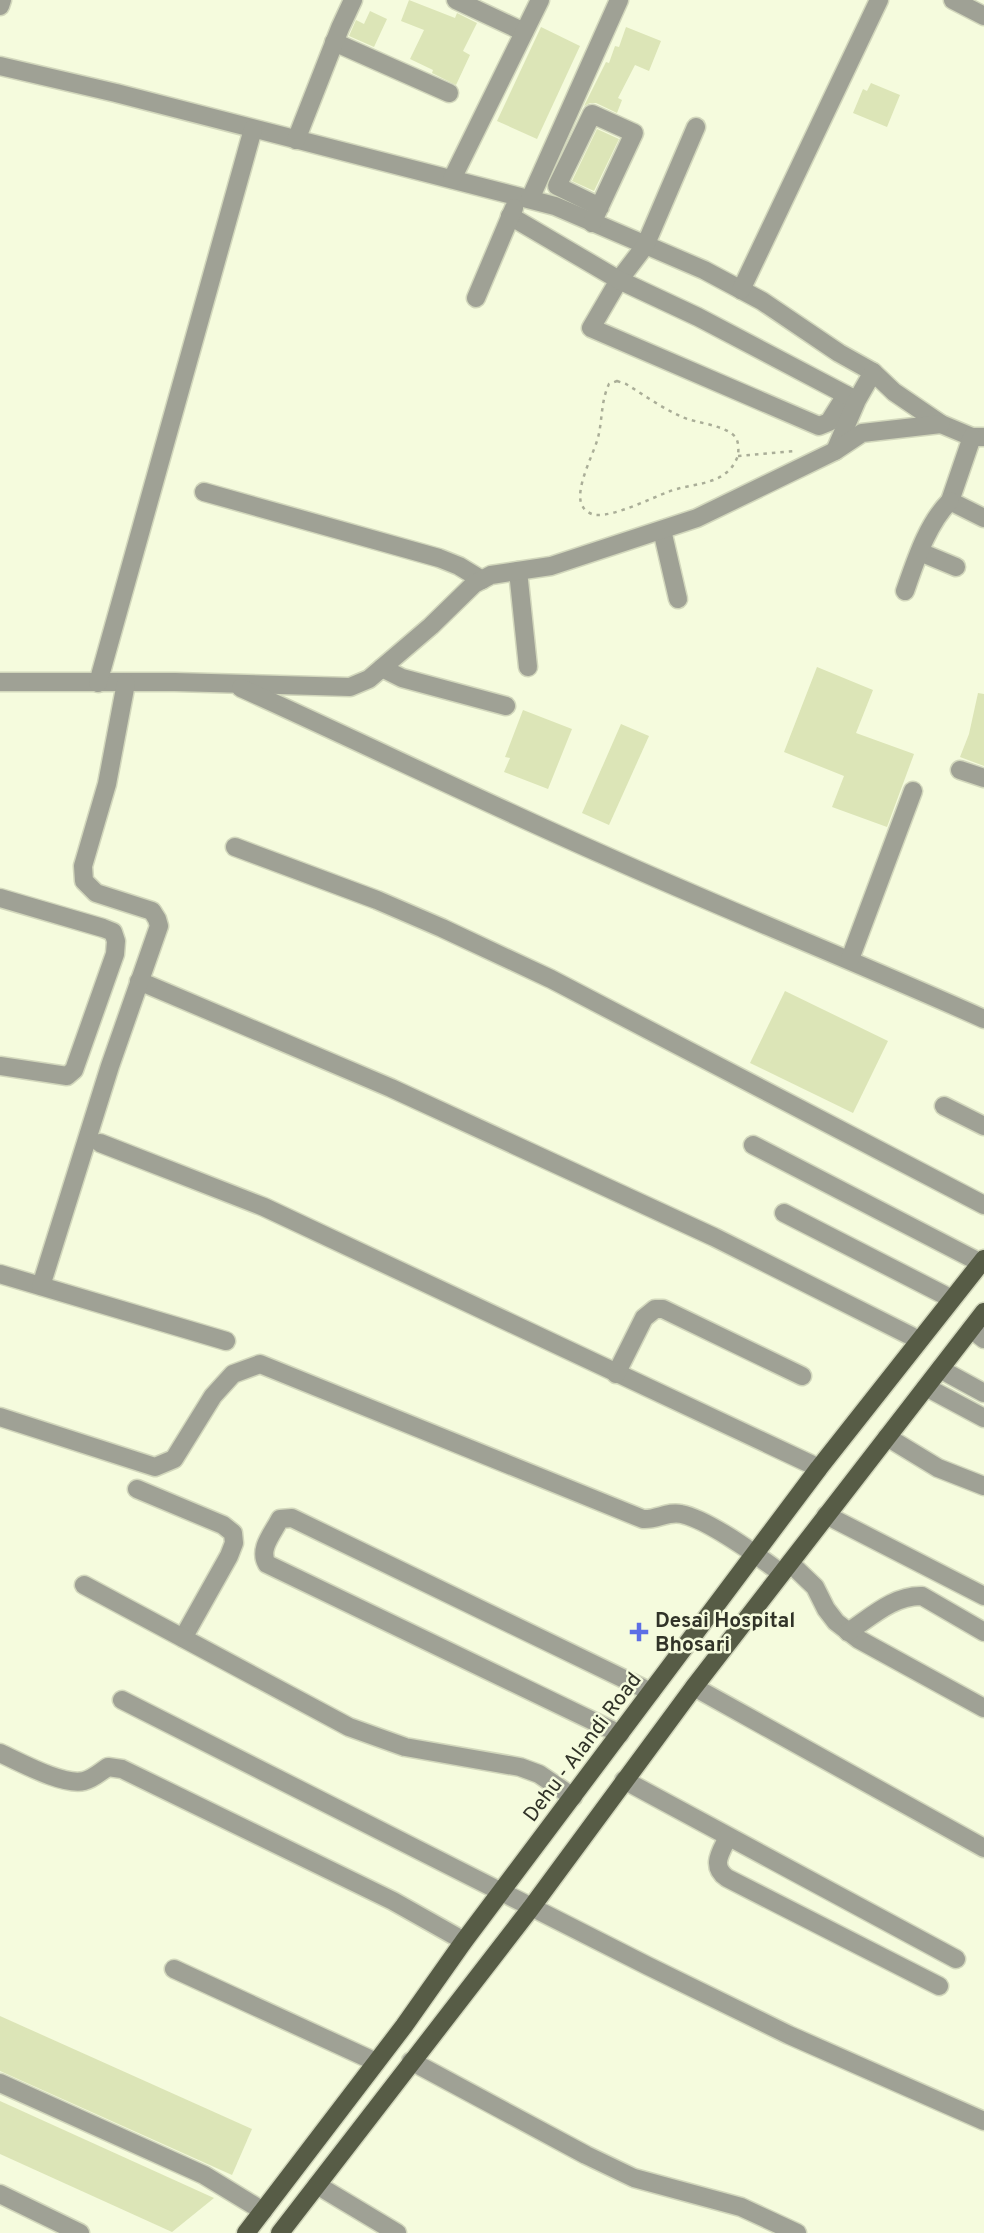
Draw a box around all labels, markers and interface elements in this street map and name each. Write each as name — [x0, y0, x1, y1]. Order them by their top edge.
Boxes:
place label: Desai Hospital Bhosari — [655, 1608, 795, 1659]
marker: Desai Hospital Bhosari — [629, 1622, 649, 1642]
street label: Dehu - Alandi Road — [518, 1668, 648, 1828]

